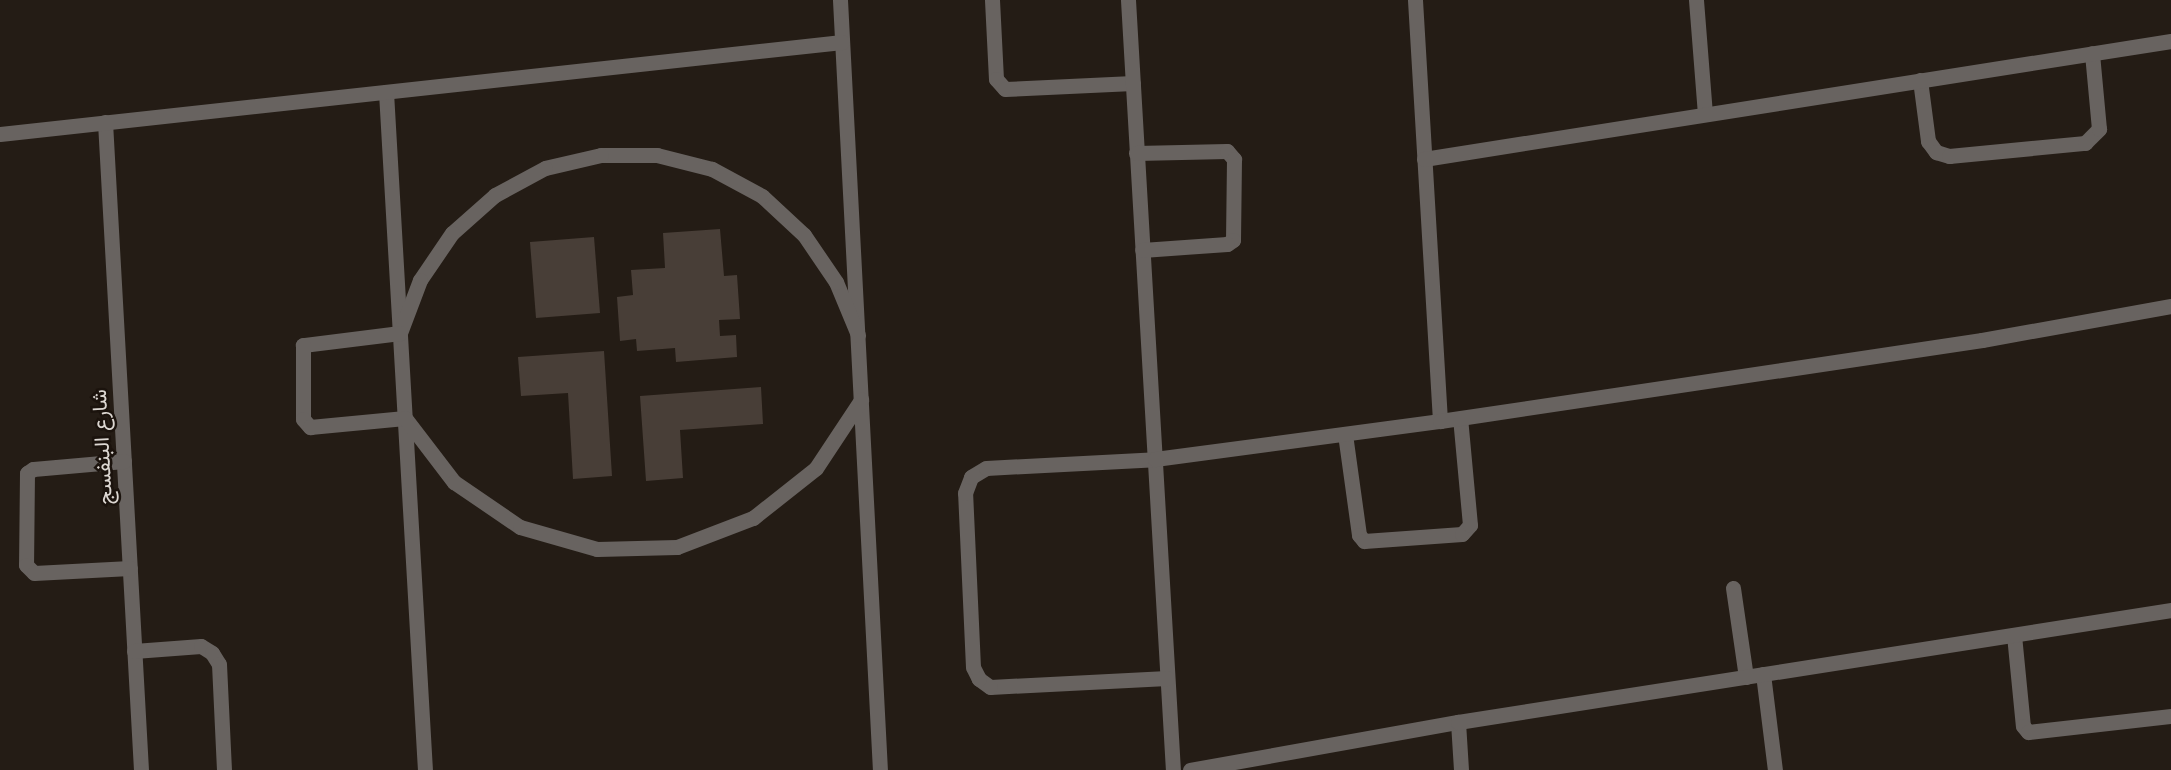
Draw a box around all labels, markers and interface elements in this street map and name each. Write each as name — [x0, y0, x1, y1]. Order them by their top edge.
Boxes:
street label: شارع البنفسج — [86, 389, 118, 505]

